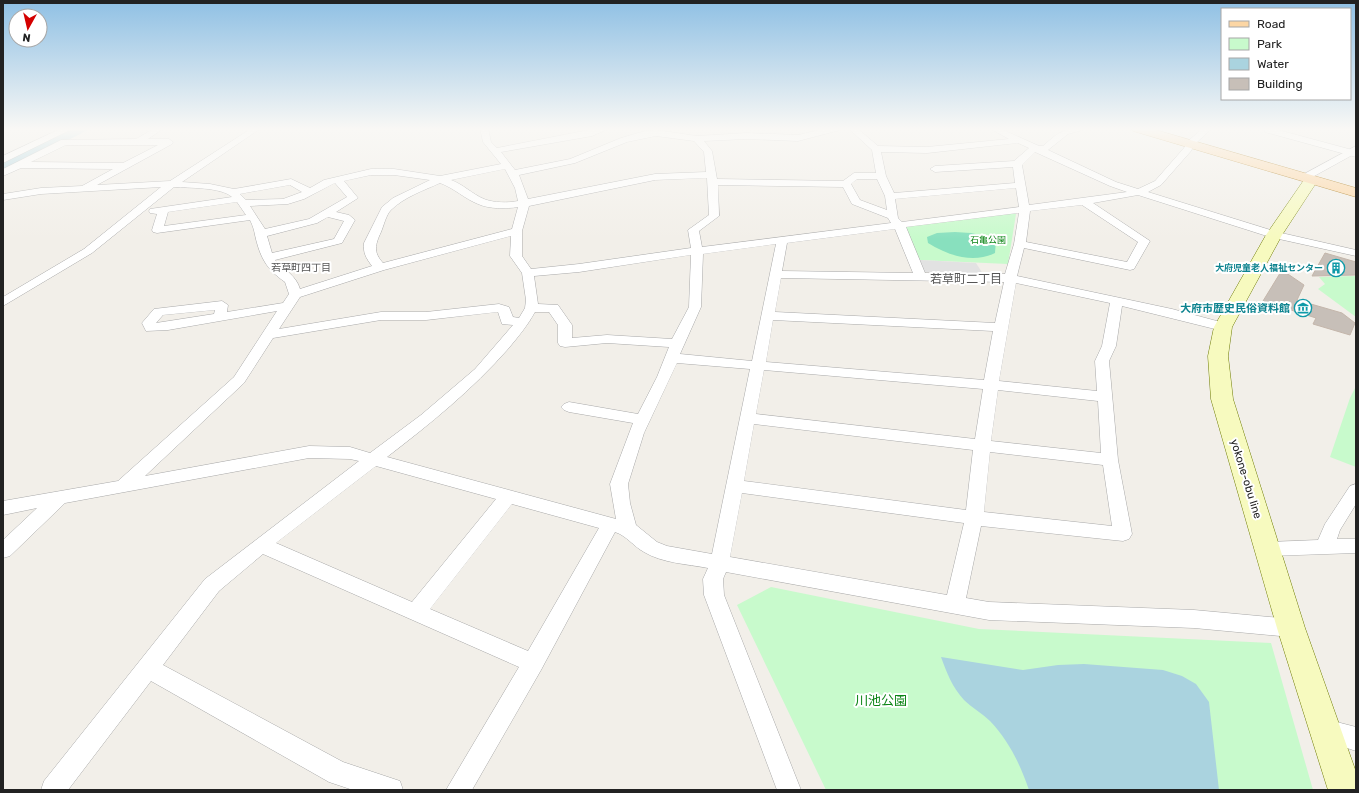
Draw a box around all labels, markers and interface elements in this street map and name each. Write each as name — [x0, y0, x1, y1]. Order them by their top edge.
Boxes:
north arrow — [8, 8, 48, 48]
legend — [1221, 8, 1351, 100]
text: Road — [1257, 17, 1285, 31]
text: N — [22, 30, 32, 44]
text: Park — [1257, 37, 1283, 51]
text: Water — [1257, 57, 1289, 71]
text: Building — [1257, 77, 1303, 91]
park label: 石亀公園 — [970, 235, 1006, 245]
building icon: 大府児童老人福祉センター — [1326, 258, 1346, 278]
district label: 若草町四丁目 — [271, 262, 331, 274]
place label: 大府児童老人福祉センター — [1215, 263, 1323, 273]
district label: 若草町二丁目 — [930, 272, 1002, 286]
museum icon: 大府市歴史民俗資料館 — [1293, 298, 1313, 318]
place label: 大府市歴史民俗資料館 — [1180, 302, 1290, 315]
street label: yokone-obu line — [1228, 438, 1264, 520]
park label: 川池公園 — [855, 693, 907, 708]

